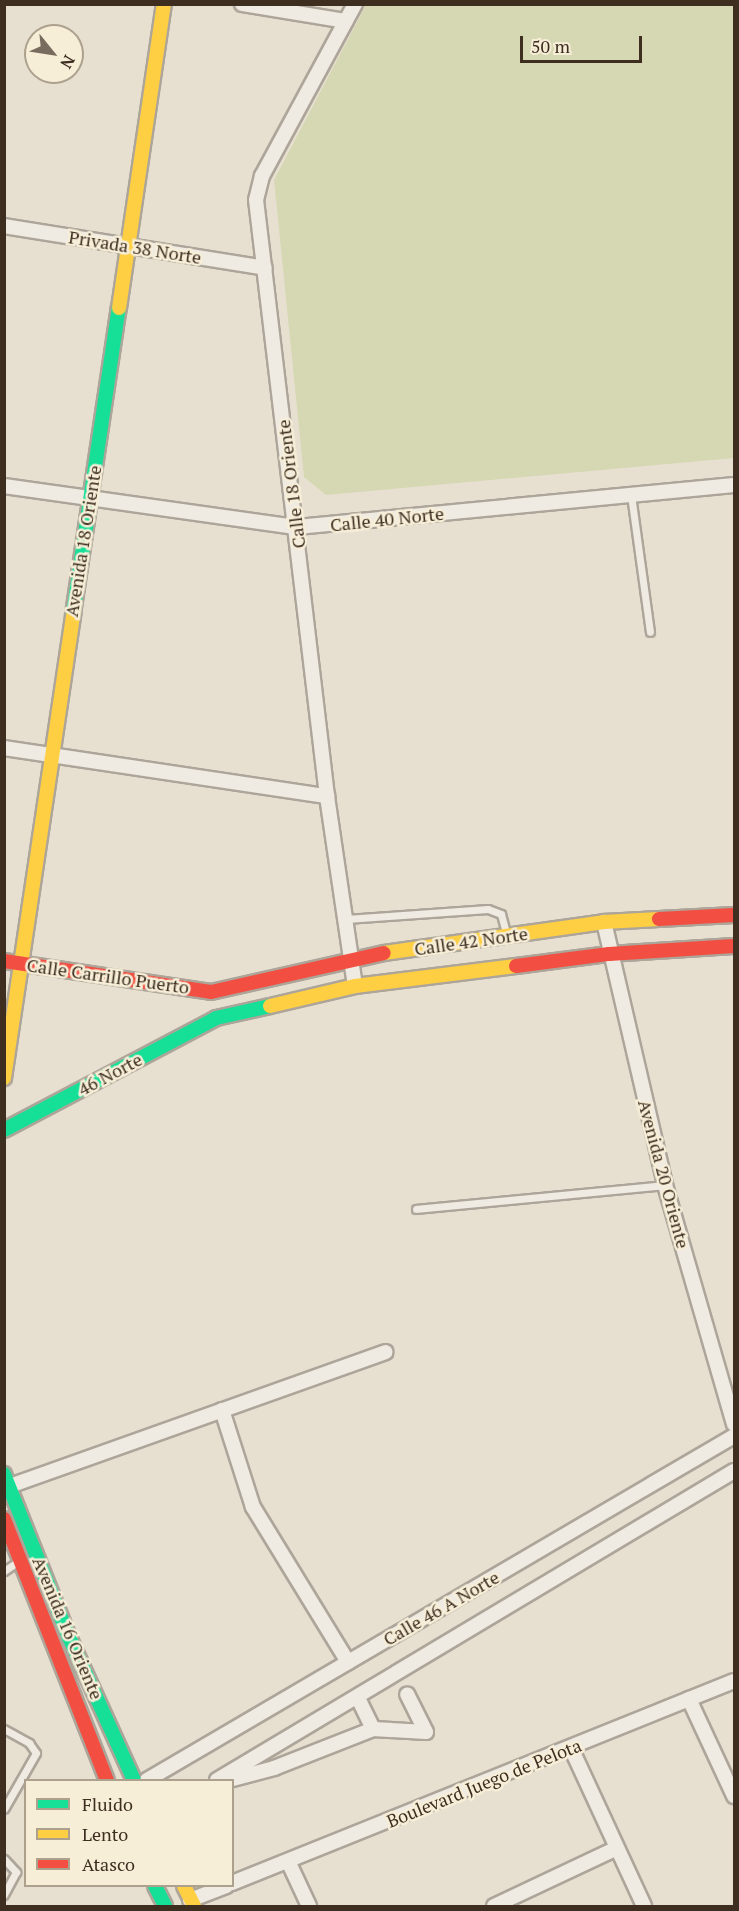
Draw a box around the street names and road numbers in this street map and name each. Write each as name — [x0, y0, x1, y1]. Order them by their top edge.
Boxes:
street label: Privada 38 Norte — [67, 226, 203, 268]
street label: Calle 18 Oriente — [272, 418, 310, 550]
street label: Avenida 18 Oriente — [60, 464, 106, 618]
street label: Calle 40 Norte — [329, 502, 445, 536]
street label: Calle 42 Norte — [413, 922, 529, 960]
street label: Calle Carrillo Puerto — [25, 954, 191, 998]
street label: 46 Norte — [74, 1048, 146, 1100]
street label: Avenida 20 Oriente — [634, 1097, 694, 1251]
street label: Avenida 16 Oriente — [28, 1553, 108, 1703]
street label: Calle 46 A Norte — [379, 1566, 503, 1650]
street label: Boulevard Juego de Pelota — [384, 1734, 584, 1832]

